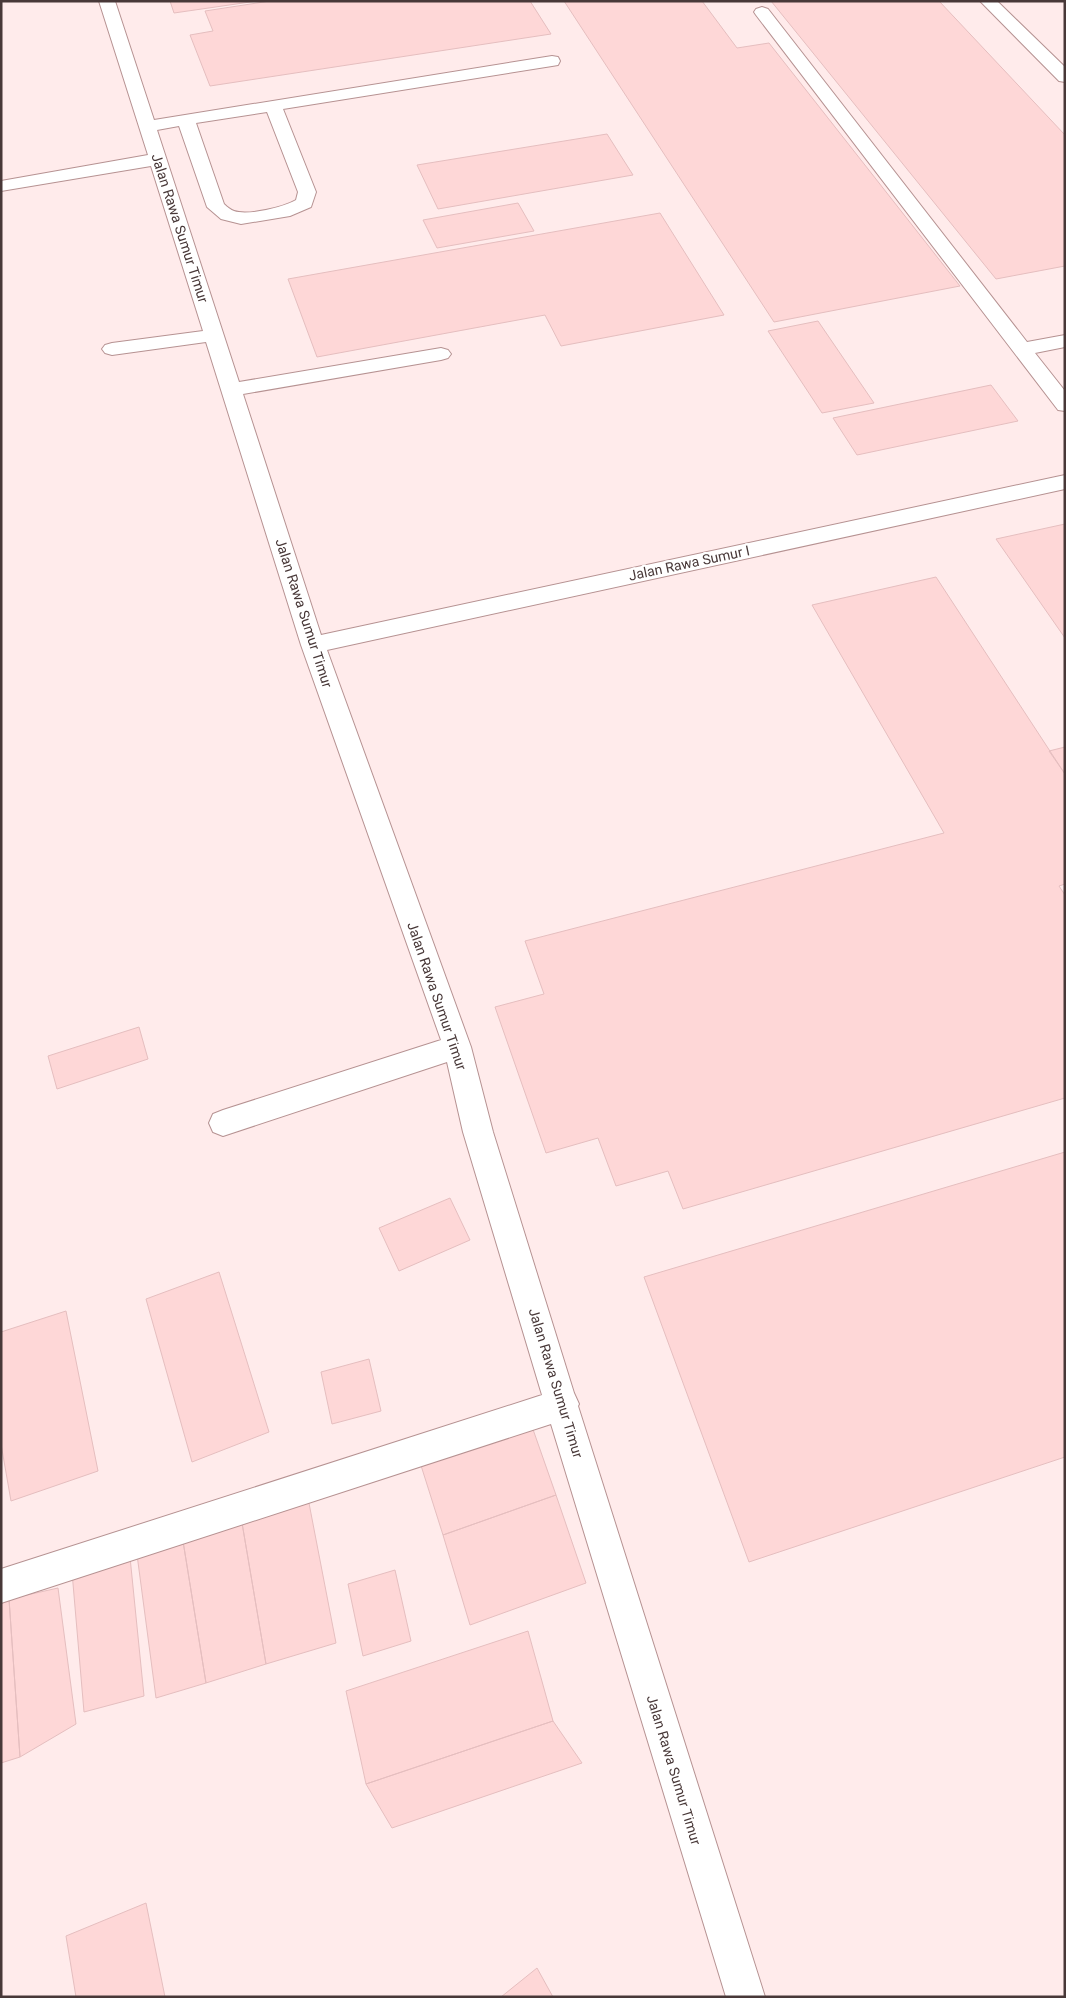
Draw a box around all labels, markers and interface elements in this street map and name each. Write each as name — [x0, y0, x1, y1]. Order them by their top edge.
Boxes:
street label: Jalan Rawa Sumur Timur — [148, 151, 212, 305]
street label: Jalan Rawa Sumur Timur — [272, 536, 336, 690]
street label: Jalan Rawa Sumur I — [627, 542, 751, 584]
street label: Jalan Rawa Sumur Timur — [404, 920, 470, 1073]
street label: Jalan Rawa Sumur Timur — [526, 1306, 587, 1460]
street label: Jalan Rawa Sumur Timur — [644, 1693, 705, 1847]

